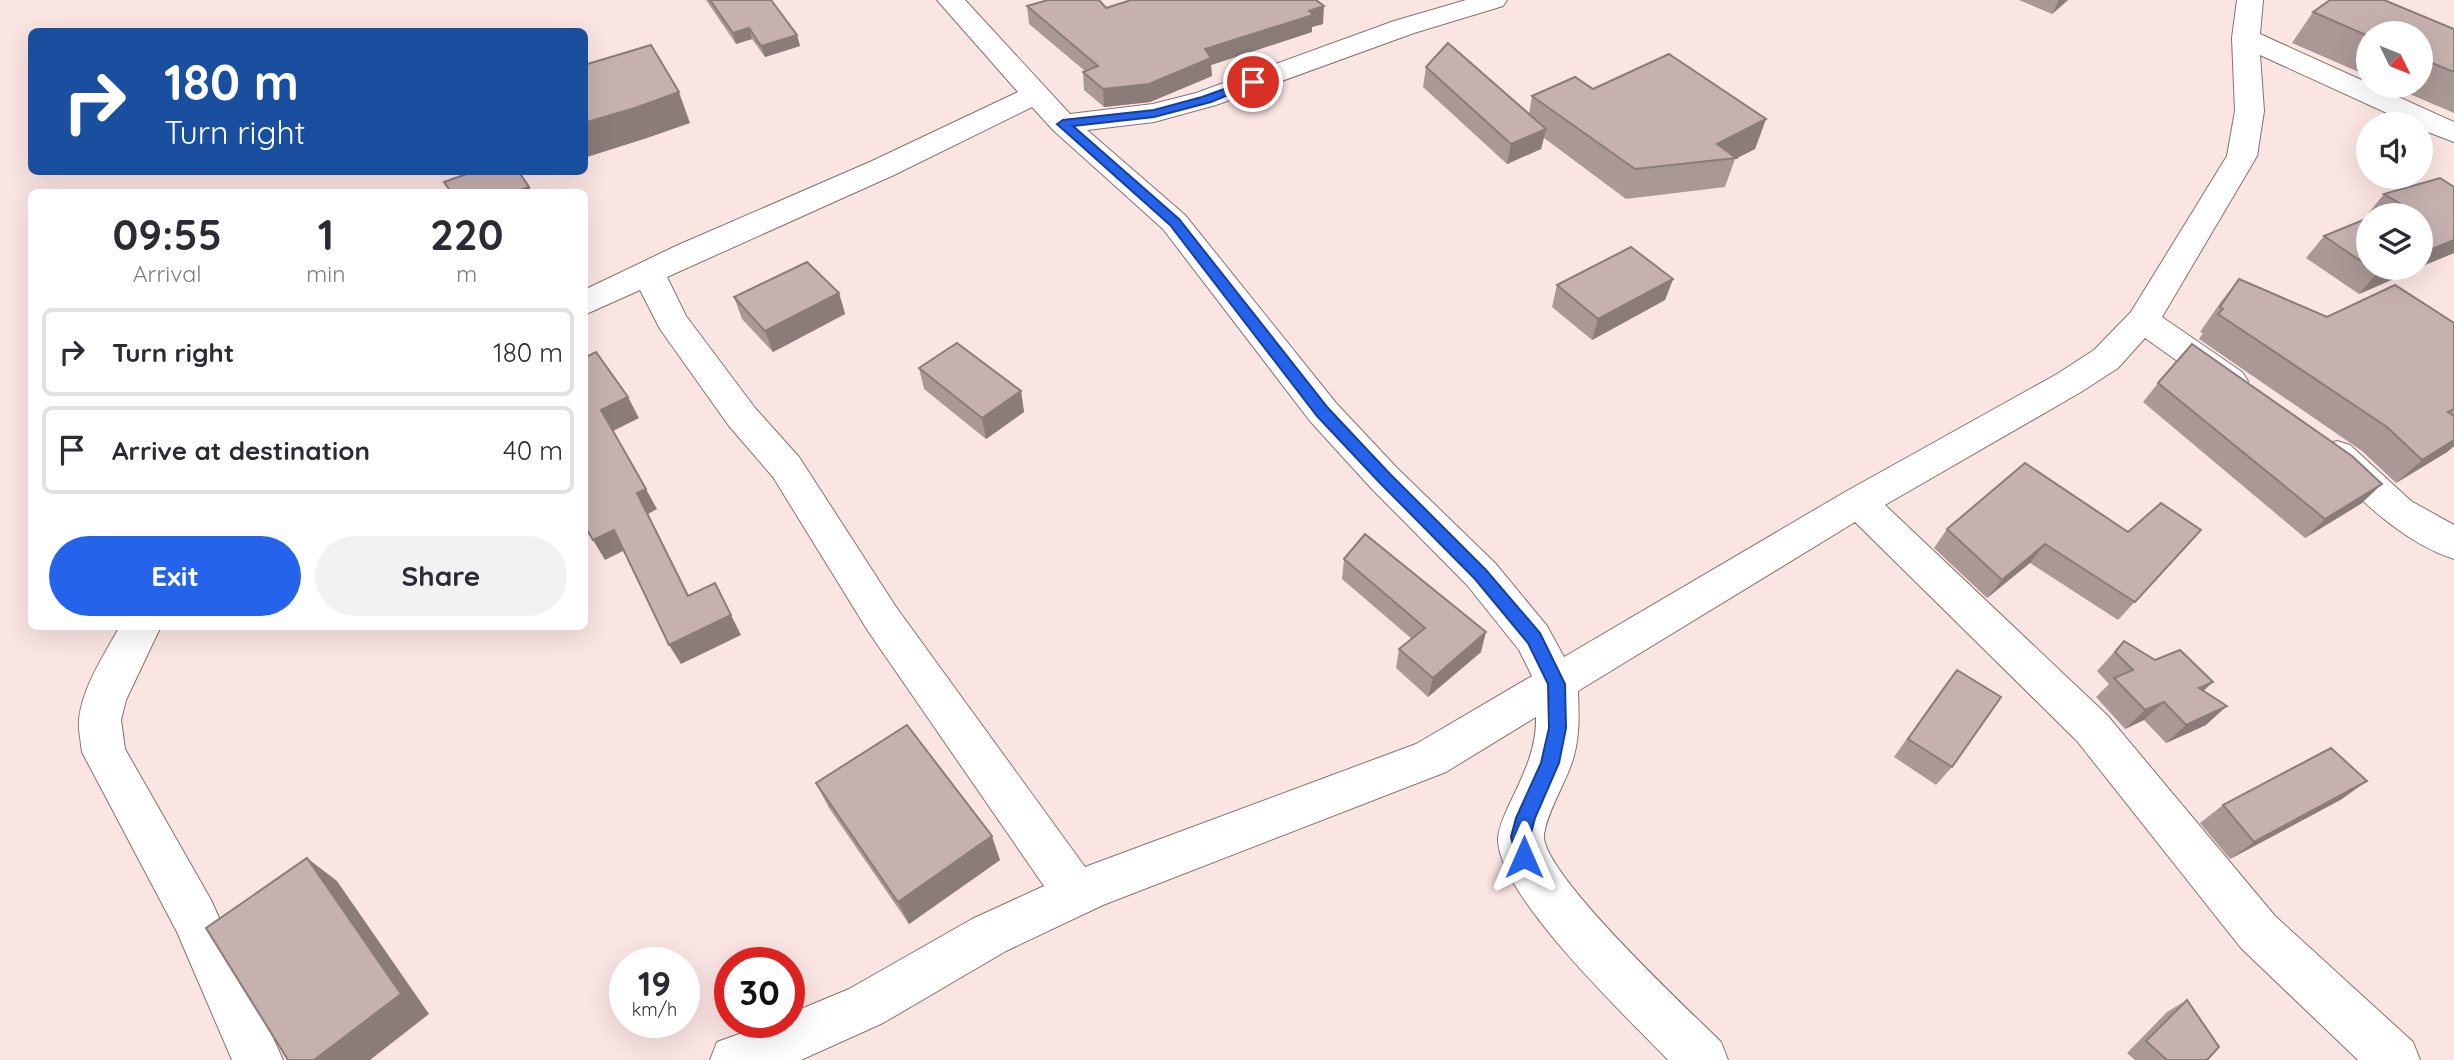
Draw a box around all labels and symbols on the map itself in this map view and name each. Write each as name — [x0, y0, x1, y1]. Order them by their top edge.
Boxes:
north arrow — [2356, 21, 2432, 98]
pin — [1223, 52, 1283, 112]
position arrow — [1487, 820, 1561, 894]
speed limit sign: 30 — [714, 947, 805, 1038]

